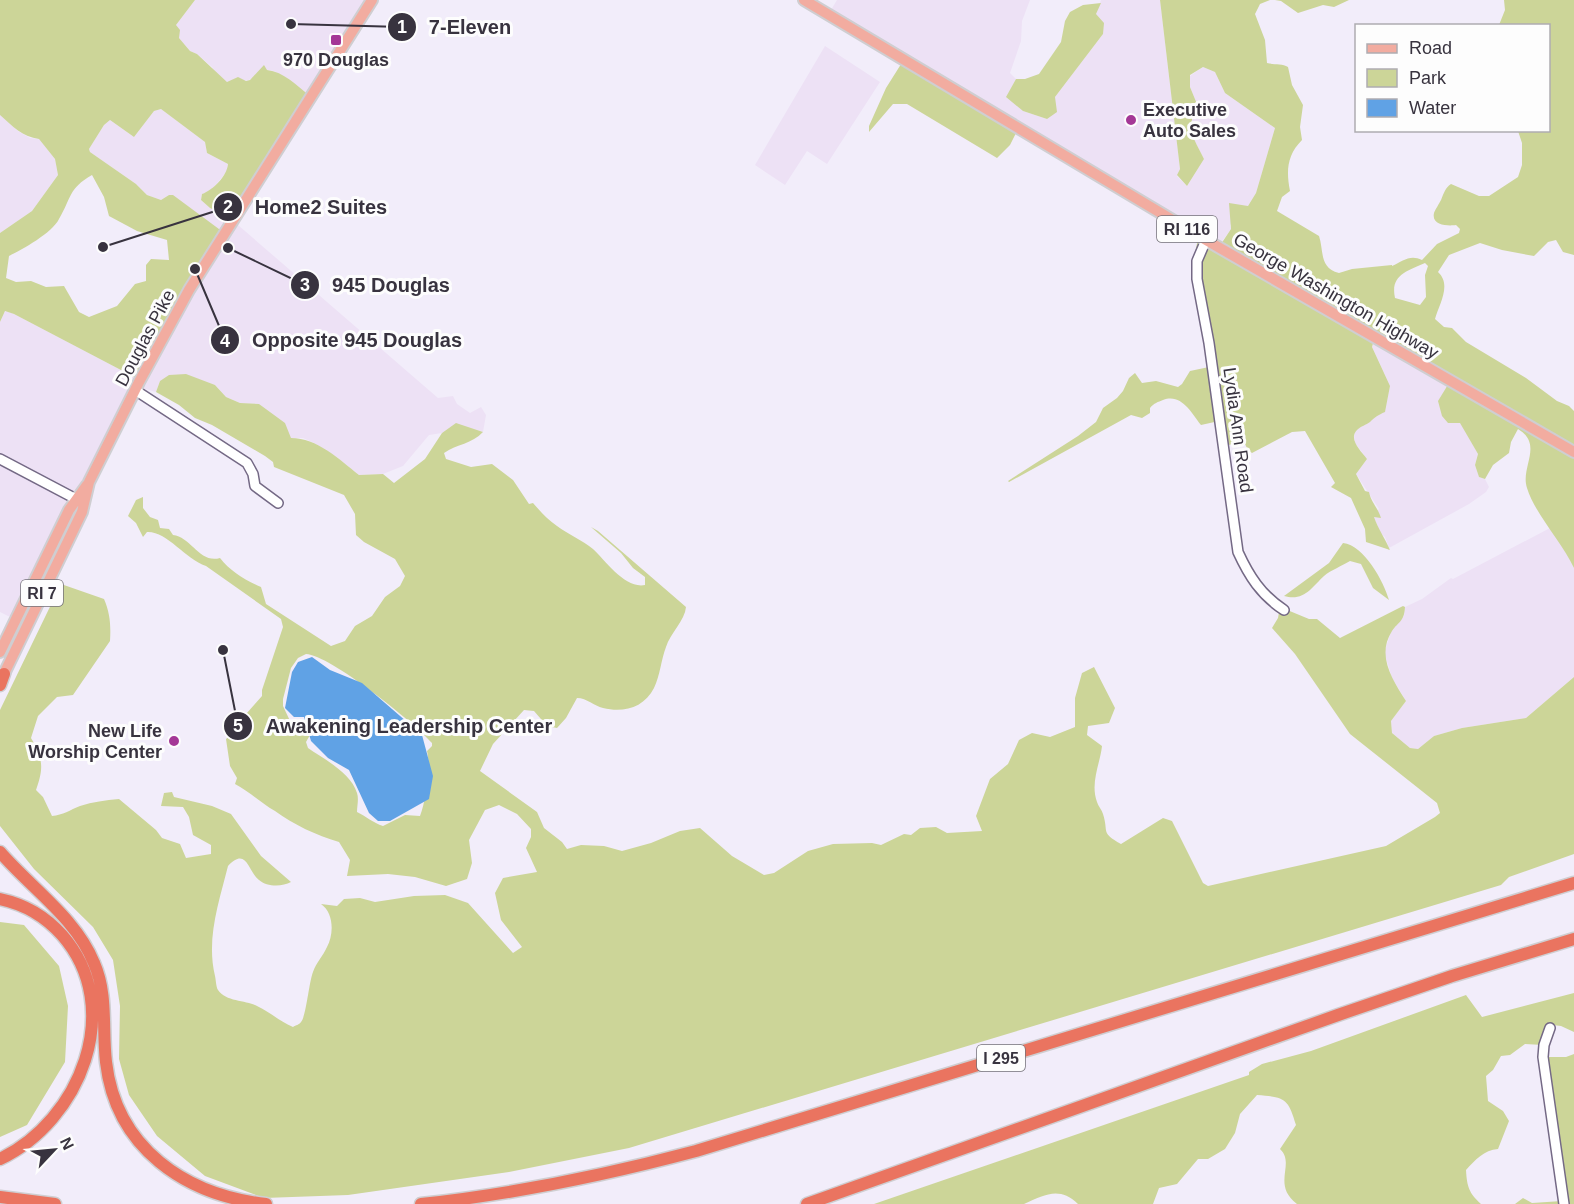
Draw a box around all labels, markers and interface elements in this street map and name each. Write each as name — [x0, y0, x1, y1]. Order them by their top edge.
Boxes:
callout: 7-Eleven — [387, 8, 523, 46]
text: 7-Eleven — [429, 16, 511, 38]
text: 1 — [397, 17, 407, 37]
legend — [1355, 24, 1550, 132]
marker: 970 Douglas — [329, 33, 343, 47]
text: Road — [1409, 38, 1452, 58]
place label: 970 Douglas — [283, 50, 389, 70]
text: Park — [1409, 68, 1447, 88]
text: Water — [1409, 98, 1456, 118]
place label: Executive Auto Sales — [1143, 100, 1236, 141]
marker: Executive Auto Sales — [1124, 113, 1138, 127]
callout: Home2 Suites — [213, 188, 399, 226]
text: Home2 Suites — [255, 196, 387, 218]
text: 2 — [223, 197, 233, 217]
road number: RI 116 — [1157, 216, 1217, 242]
street label: George Washington Highway — [1230, 229, 1442, 363]
callout: 945 Douglas — [290, 266, 462, 304]
text: 945 Douglas — [332, 274, 450, 296]
text: 3 — [300, 275, 310, 295]
street label: Douglas Pike — [111, 286, 179, 390]
callout: Opposite 945 Douglas — [210, 321, 474, 359]
text: Opposite 945 Douglas — [252, 329, 462, 351]
text: 4 — [220, 331, 230, 351]
street label: Lydia Ann Road — [1219, 366, 1257, 494]
road number: RI 7 — [21, 580, 63, 606]
callout: Awakening Leadership Center — [223, 707, 564, 745]
text: Awakening Leadership Center — [266, 715, 552, 737]
text: 5 — [233, 716, 243, 736]
place label: New Life Worship Center — [28, 721, 162, 762]
marker: New Life Worship Center — [167, 734, 181, 748]
road number: I 295 — [977, 1045, 1025, 1071]
north arrow — [24, 1120, 84, 1180]
text: N — [57, 1135, 77, 1153]

